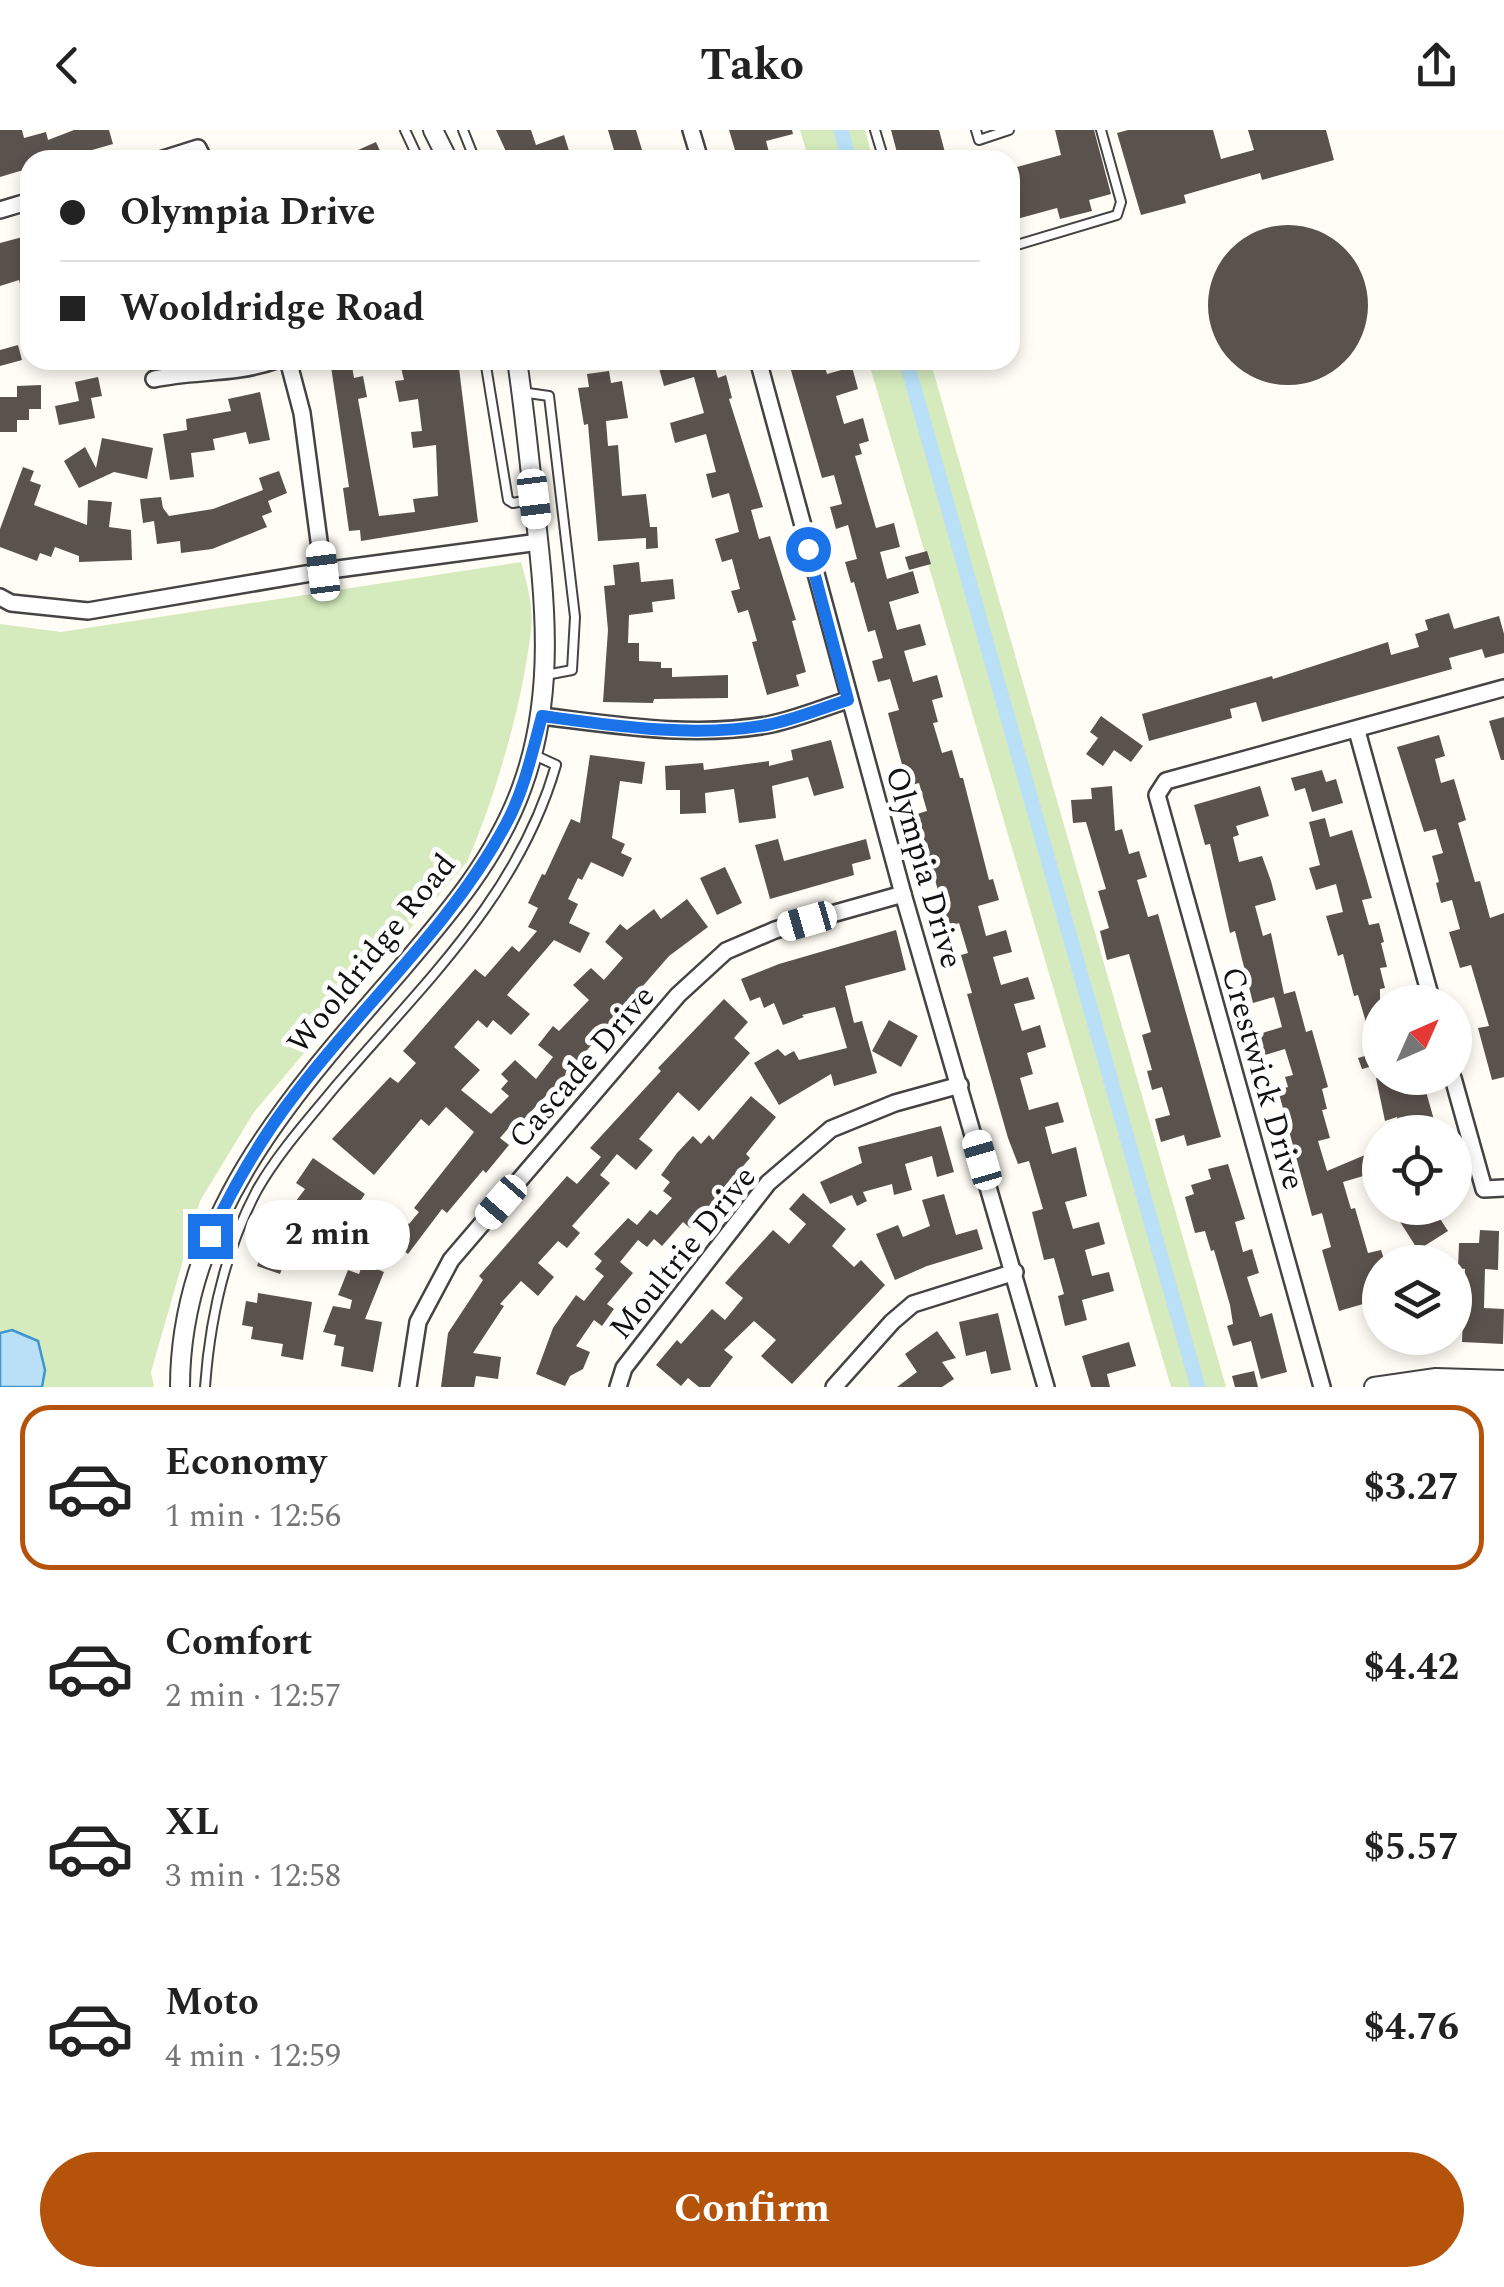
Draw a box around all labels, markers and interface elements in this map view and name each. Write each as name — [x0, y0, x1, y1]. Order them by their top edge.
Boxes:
text: Tako — [700, 31, 804, 100]
icon: back — [40, 38, 95, 93]
icon: share — [1409, 38, 1464, 93]
text: Olympia Drive — [120, 184, 376, 242]
text: Wooldridge Road — [120, 280, 425, 338]
car — [515, 467, 553, 531]
route start — [786, 527, 831, 572]
car — [304, 539, 342, 603]
street label: Olympia Drive — [871, 761, 976, 974]
street label: Wooldridge Road — [276, 843, 469, 1065]
car — [774, 898, 840, 944]
street label: Crestwick Drive — [1207, 961, 1318, 1196]
street label: Cascade Drive — [497, 974, 667, 1160]
north arrow — [1362, 985, 1472, 1095]
map controls — [1362, 985, 1472, 1355]
button: locate — [1362, 1115, 1472, 1225]
car — [959, 1127, 1005, 1193]
street label: Moultrie Drive — [598, 1155, 769, 1351]
car — [470, 1170, 532, 1234]
callout: 2 min — [245, 1201, 410, 1271]
text: 2 min — [285, 1210, 370, 1259]
route end — [188, 1214, 233, 1259]
button: layers — [1362, 1245, 1472, 1355]
text: Economy — [165, 1434, 326, 1492]
icon: car — [45, 1443, 135, 1533]
text: $3.27 — [1364, 1459, 1459, 1517]
text: 1 min · 12:56 — [165, 1492, 341, 1541]
text: Comfort — [165, 1614, 312, 1672]
icon: car — [45, 1623, 135, 1713]
text: $4.42 — [1364, 1639, 1459, 1697]
text: 2 min · 12:57 — [165, 1672, 341, 1721]
text: XL — [165, 1794, 219, 1852]
icon: car — [45, 1803, 135, 1893]
text: $5.57 — [1364, 1819, 1459, 1877]
text: 3 min · 12:58 — [165, 1852, 341, 1901]
text: Moto — [165, 1974, 259, 2032]
icon: car — [45, 1983, 135, 2073]
text: $4.76 — [1364, 1999, 1459, 2057]
text: 4 min · 12:59 — [165, 2032, 341, 2081]
button: Confirm — [40, 2152, 1464, 2267]

